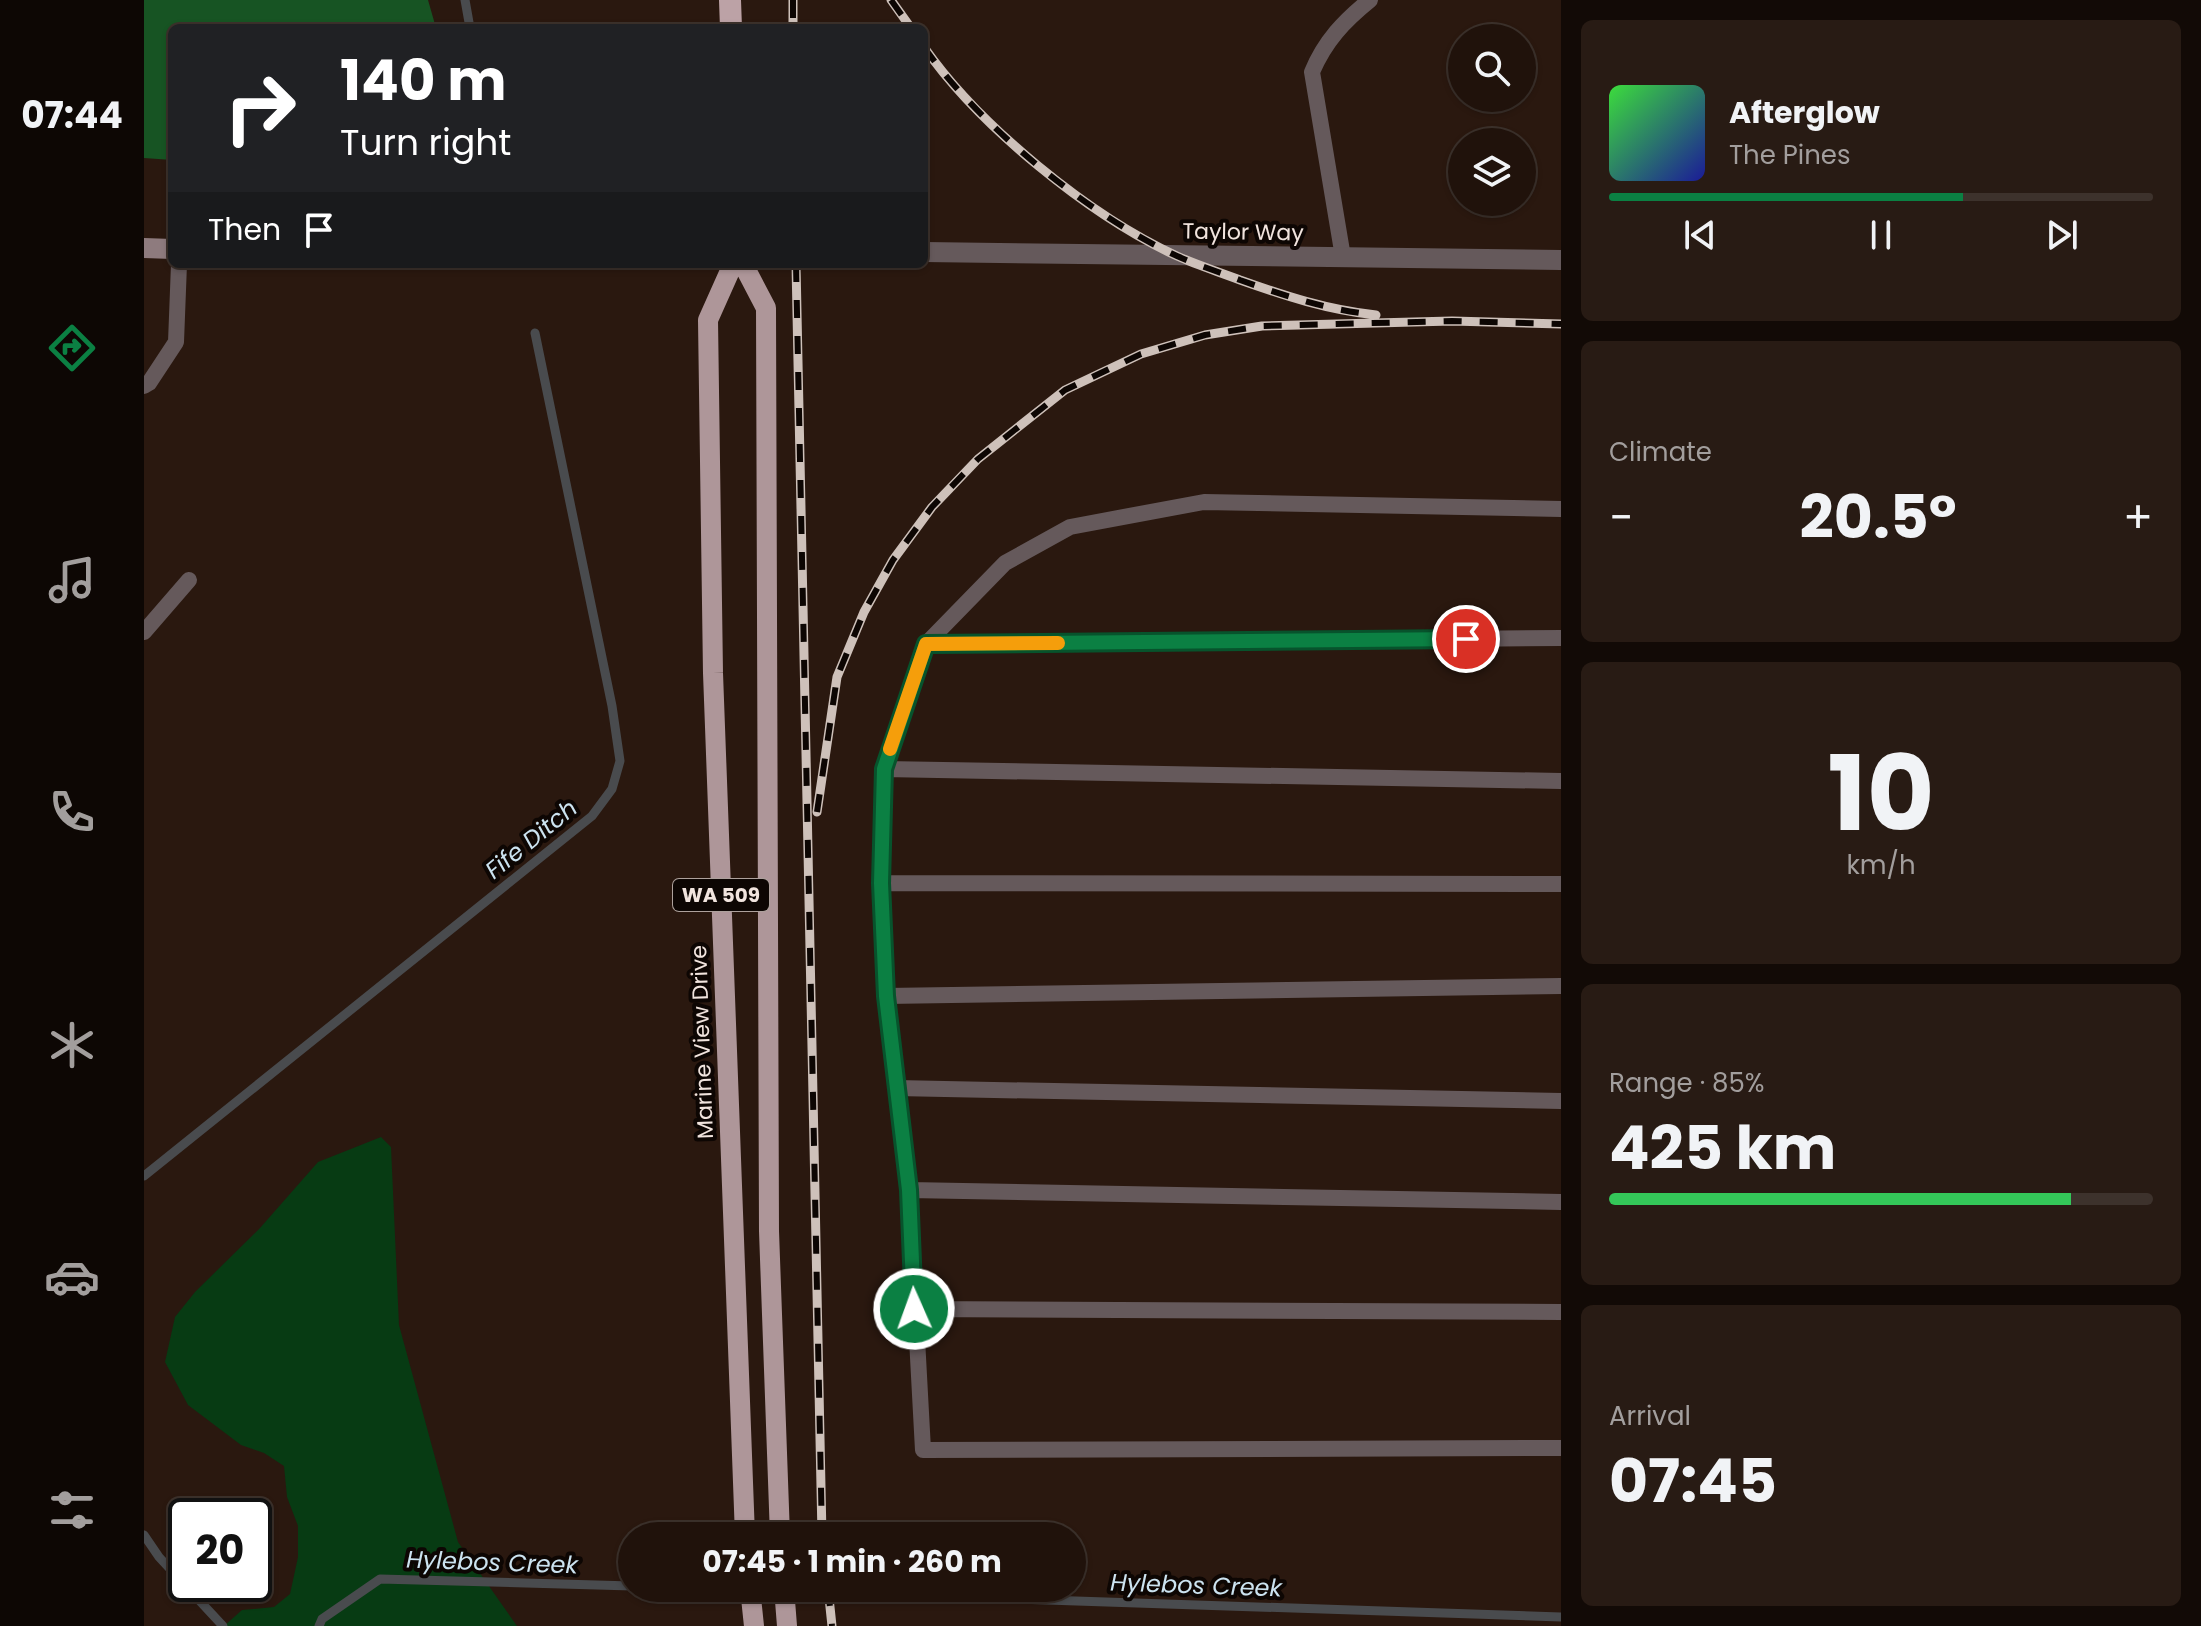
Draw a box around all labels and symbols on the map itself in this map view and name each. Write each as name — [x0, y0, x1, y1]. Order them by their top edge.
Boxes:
street label: Taylor Way — [1182, 215, 1305, 249]
pin — [1432, 605, 1500, 673]
water label: Fife Ditch — [478, 792, 584, 886]
road number: WA 509 — [673, 879, 769, 911]
street label: Marine View Drive — [683, 945, 721, 1139]
position arrow — [872, 1267, 956, 1351]
speed limit sign: 20 — [168, 1498, 272, 1602]
water label: Hylebos Creek — [406, 1543, 580, 1582]
water label: Hylebos Creek — [1110, 1566, 1284, 1605]

